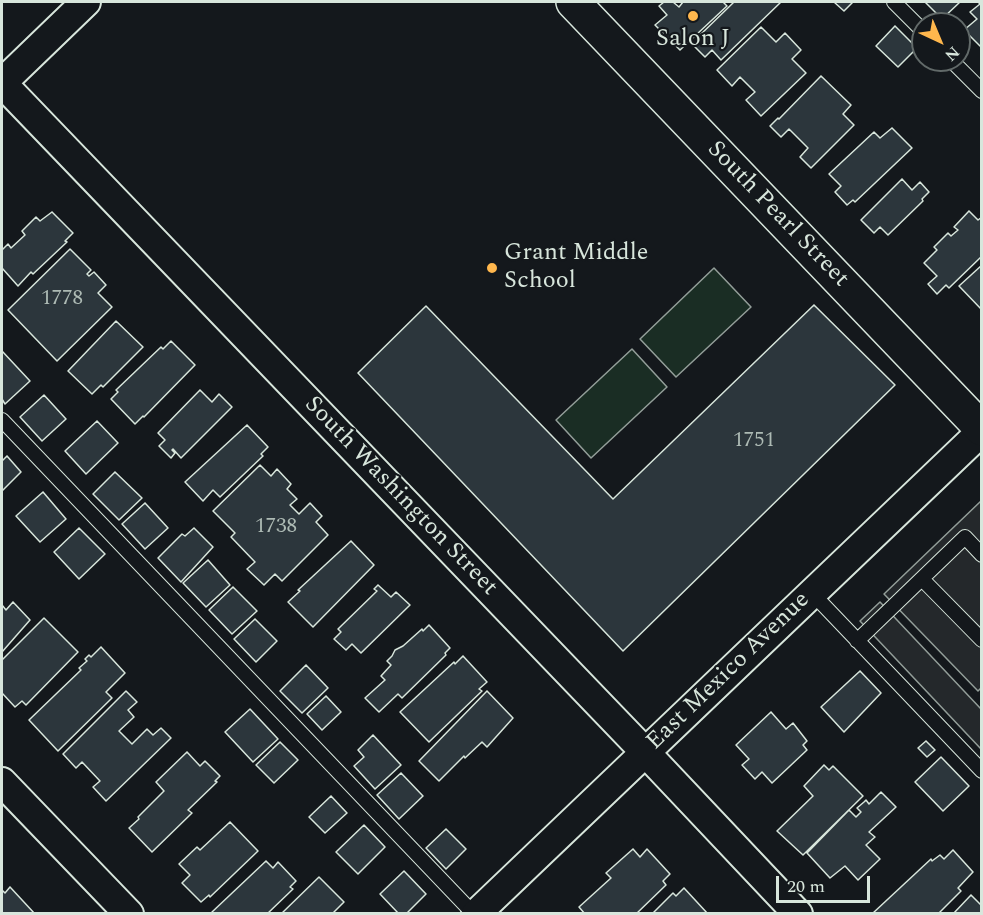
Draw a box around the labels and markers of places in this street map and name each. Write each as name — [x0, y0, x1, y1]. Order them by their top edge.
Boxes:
marker: Salon J — [686, 9, 700, 23]
place label: Salon J — [656, 26, 730, 54]
place label: Grant Middle School — [504, 240, 648, 296]
marker: Grant Middle School — [485, 261, 499, 275]

